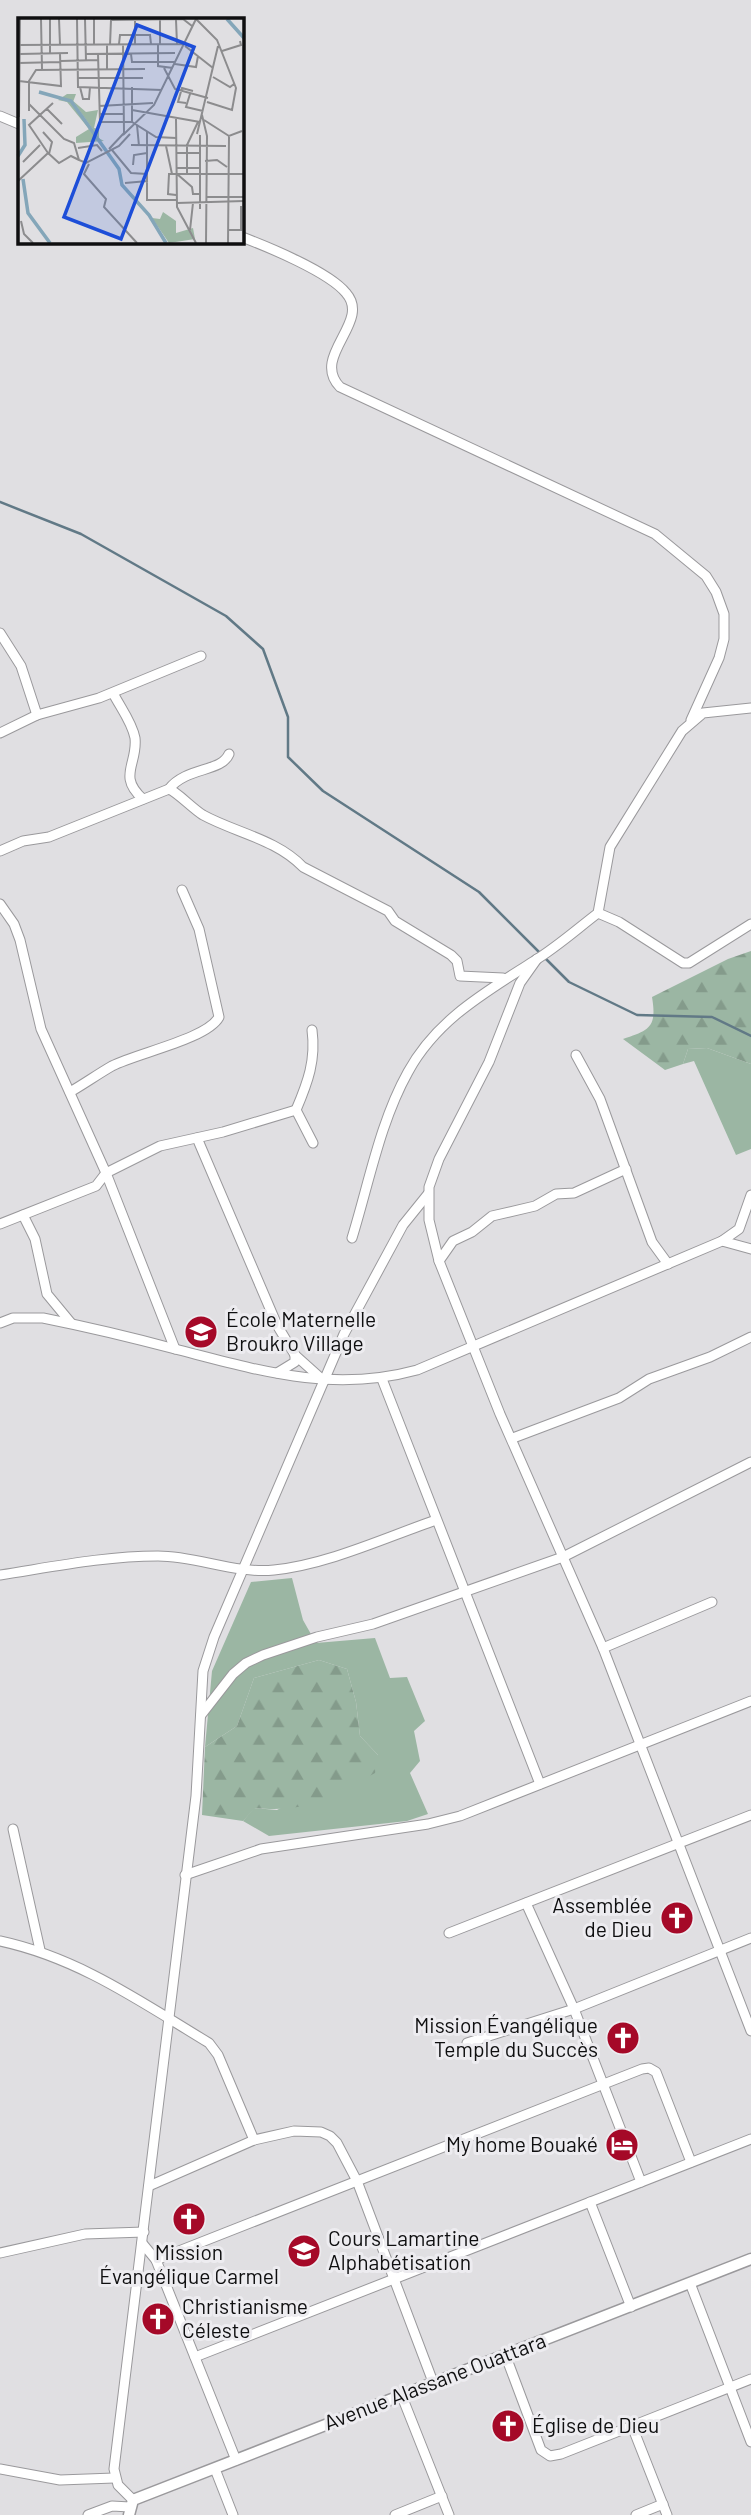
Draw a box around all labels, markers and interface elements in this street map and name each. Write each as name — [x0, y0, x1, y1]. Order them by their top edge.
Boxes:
inset map — [18, 18, 243, 243]
place label: École Maternelle Broukro Village — [226, 1306, 376, 1355]
school or university icon: École Maternelle Broukro Village — [182, 1313, 220, 1351]
place label: Assemblée de Dieu — [552, 1892, 652, 1941]
church icon: Assemblée de Dieu — [658, 1899, 696, 1937]
place label: Mission Évangélique Temple du Succès — [414, 2012, 598, 2061]
church icon: Mission Évangélique Temple du Succès — [604, 2019, 642, 2057]
hotel icon: My home Bouaké — [603, 2126, 641, 2164]
place label: My home Bouaké — [446, 2131, 598, 2156]
church icon: Mission Évangélique Carmel — [170, 2200, 208, 2238]
place label: Cours Lamartine Alphabétisation — [328, 2225, 479, 2274]
school or university icon: Cours Lamartine Alphabétisation — [285, 2232, 323, 2270]
place label: Mission Évangélique Carmel — [99, 2239, 279, 2288]
place label: Christianisme Céleste — [182, 2293, 308, 2342]
church icon: Christianisme Céleste — [139, 2300, 177, 2338]
street label: Avenue Alassane Ouattara — [320, 2327, 549, 2435]
church icon: Église de Dieu — [489, 2407, 527, 2445]
place label: Église de Dieu — [532, 2412, 659, 2437]

